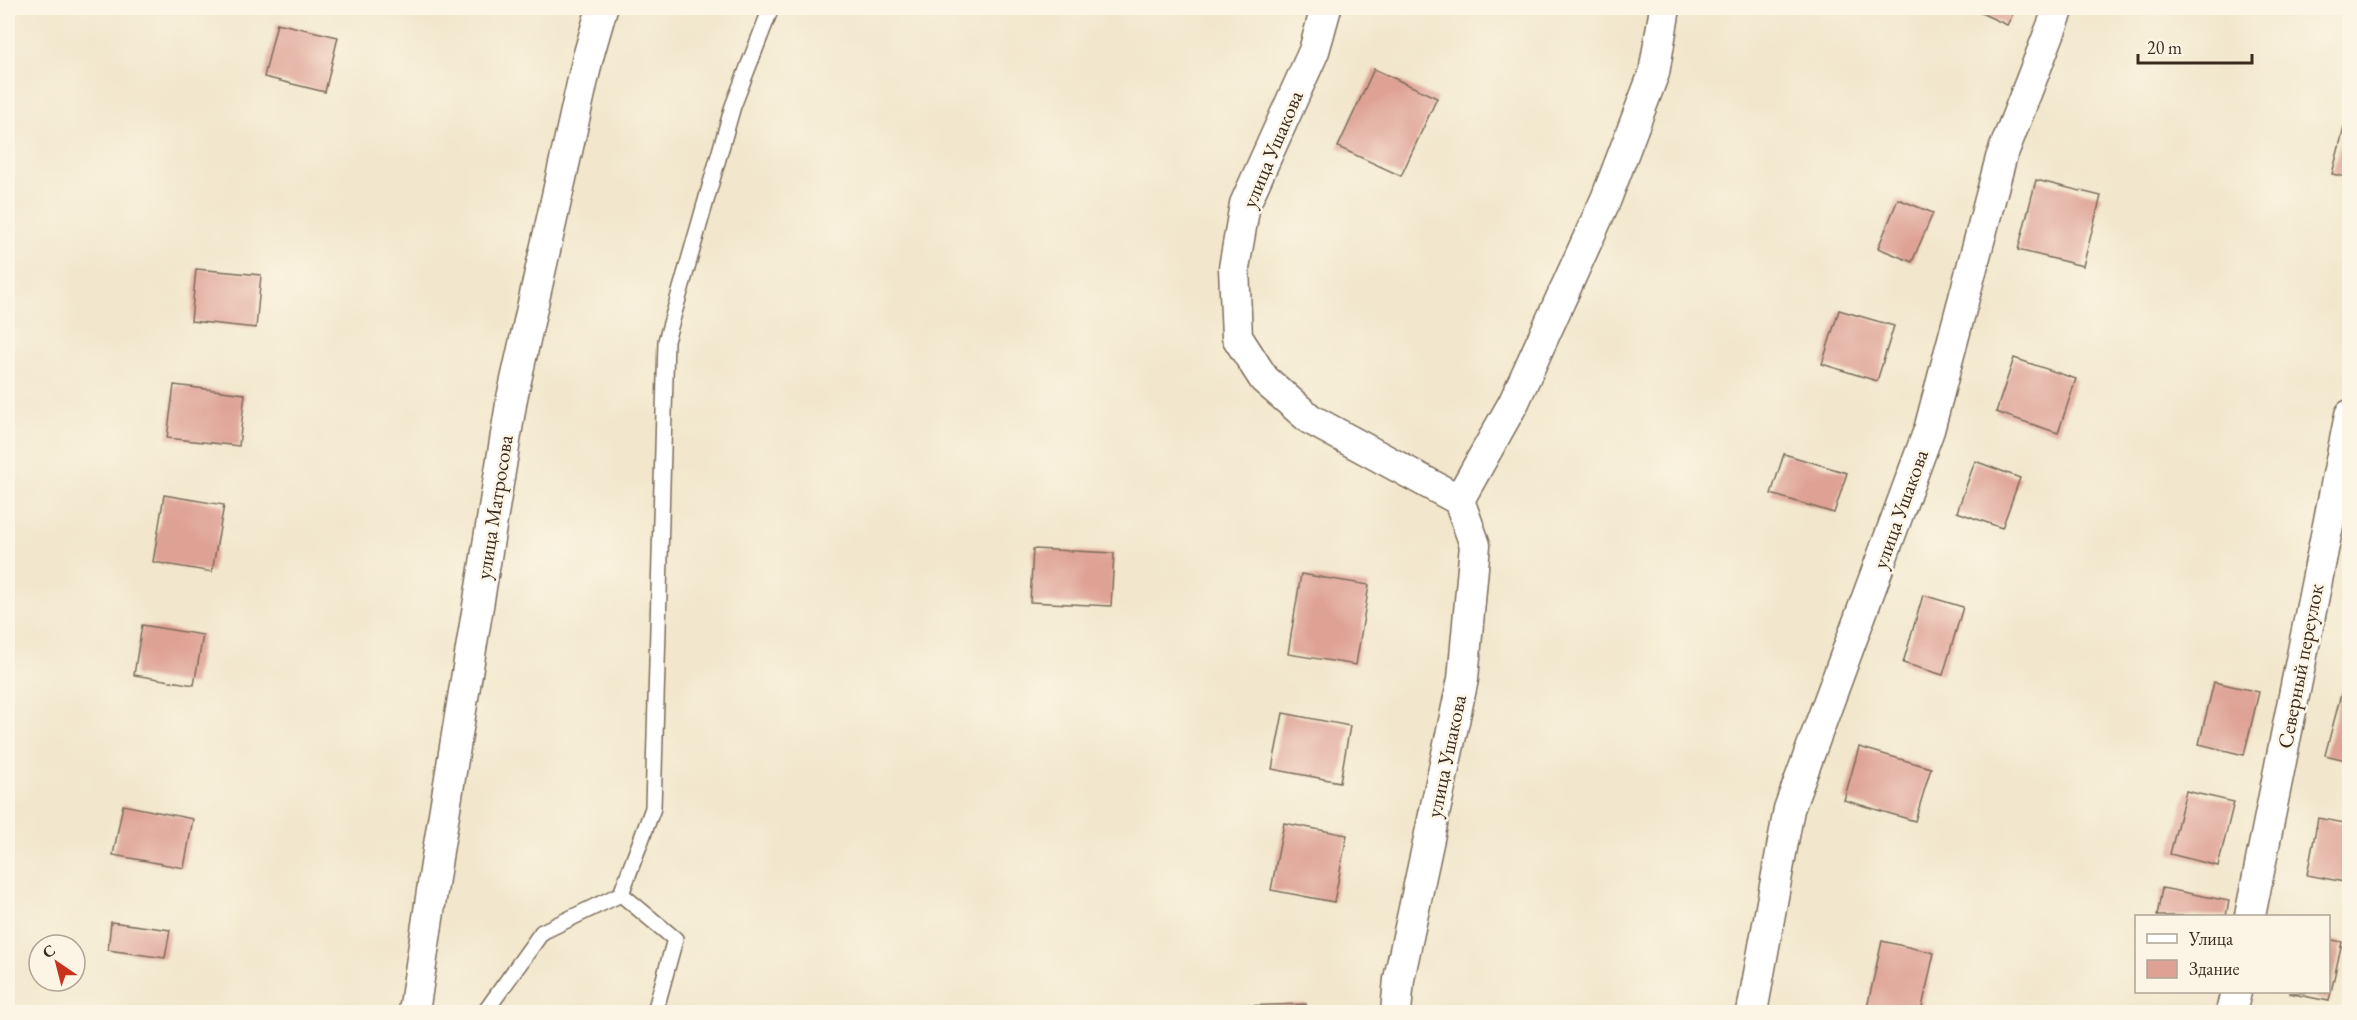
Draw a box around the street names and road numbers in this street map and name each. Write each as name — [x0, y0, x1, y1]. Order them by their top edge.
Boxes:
street label: улица Ушакова — [1235, 86, 1309, 212]
street label: улица Матросова — [469, 432, 519, 581]
street label: улица Ушакова — [1866, 445, 1934, 572]
street label: Северный переулок — [2271, 581, 2329, 751]
street label: улица Ушакова — [1420, 691, 1472, 820]

